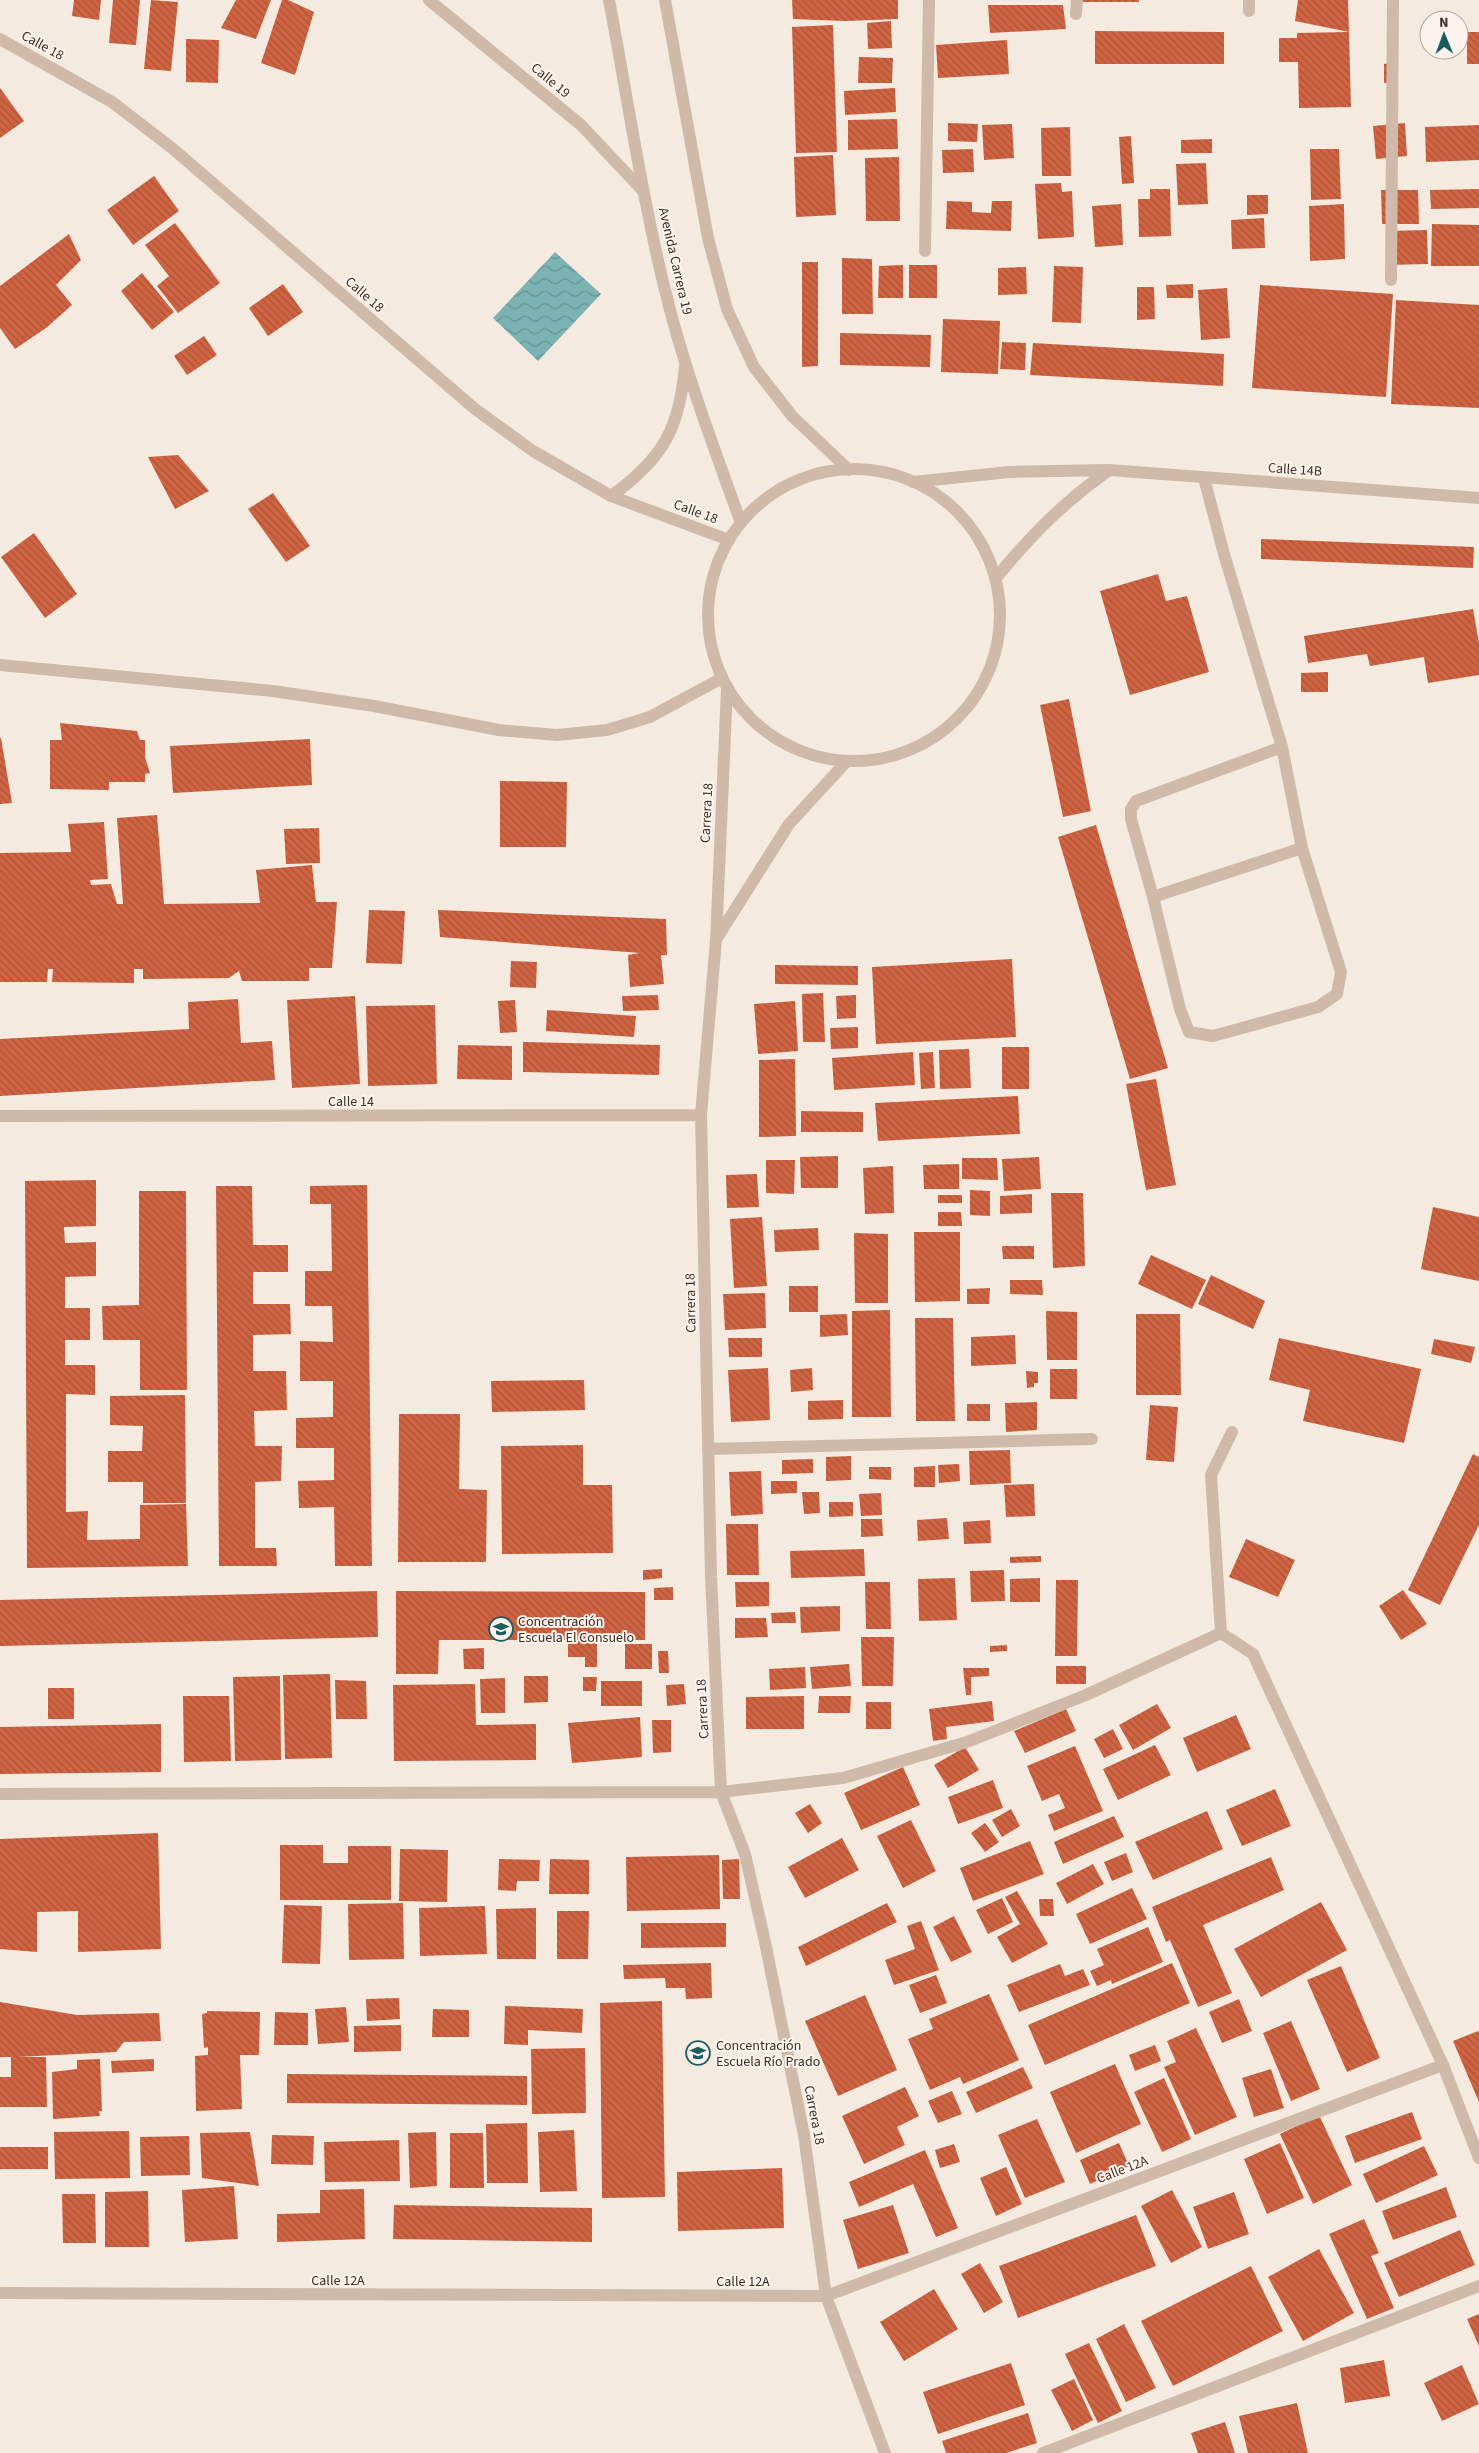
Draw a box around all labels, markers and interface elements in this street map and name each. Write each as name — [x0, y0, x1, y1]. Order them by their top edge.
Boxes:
north arrow — [1419, 10, 1469, 60]
text: N — [1439, 13, 1449, 33]
street label: Calle 18 — [18, 26, 67, 66]
street label: Calle 19 — [526, 58, 574, 103]
street label: Avenida Carrera 19 — [653, 206, 697, 317]
street label: Calle 18 — [340, 272, 388, 317]
street label: Calle 14B — [1267, 458, 1323, 482]
street label: Calle 18 — [671, 495, 721, 529]
street label: Carrera 18 — [695, 783, 719, 843]
street label: Calle 14 — [328, 1092, 374, 1112]
street label: Carrera 18 — [680, 1273, 702, 1333]
place label: Concentración Escuela El Consuelo — [518, 1612, 634, 1648]
school or university icon: Concentración Escuela El Consuelo — [488, 1616, 514, 1642]
street label: Carrera 18 — [691, 1678, 715, 1739]
place label: Concentración Escuela Río Prado — [716, 2036, 820, 2072]
school or university icon: Concentración Escuela Río Prado — [685, 2040, 711, 2066]
street label: Carrera 18 — [798, 2084, 830, 2147]
street label: Calle 12A — [1094, 2151, 1151, 2189]
street label: Calle 12A — [311, 2271, 365, 2291]
street label: Calle 12A — [716, 2272, 770, 2292]

